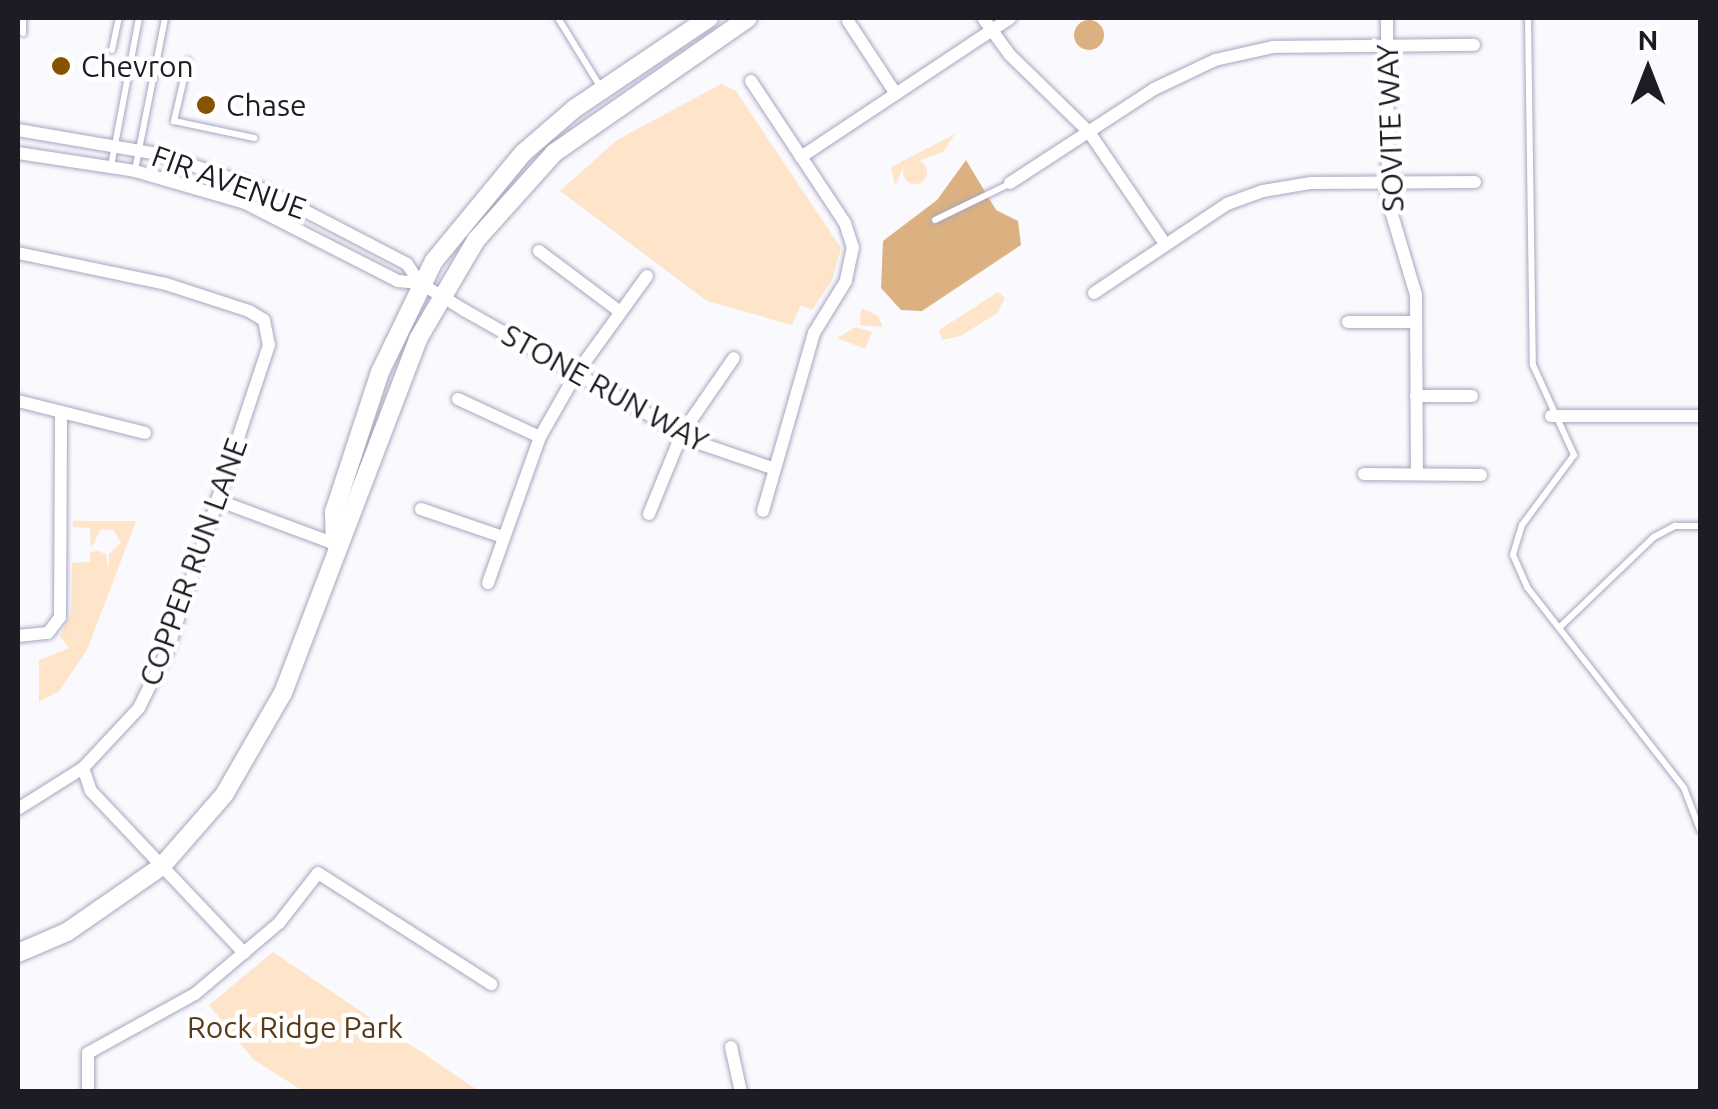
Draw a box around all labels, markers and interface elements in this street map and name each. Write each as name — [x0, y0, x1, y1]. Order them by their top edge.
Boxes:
north arrow — [1598, 20, 1698, 120]
text: N — [1638, 24, 1658, 55]
street label: SOVITE WAY — [1369, 43, 1411, 213]
place label: Chevron — [81, 48, 194, 84]
marker: Chevron — [50, 55, 72, 77]
place label: Chase — [226, 87, 307, 123]
marker: Chase — [195, 94, 217, 116]
street label: FIR AVENUE — [147, 137, 311, 227]
street label: STONE RUN WAY — [496, 317, 714, 459]
street label: COPPER RUN LANE — [131, 433, 255, 691]
park label: Rock Ridge Park — [187, 1009, 403, 1045]

